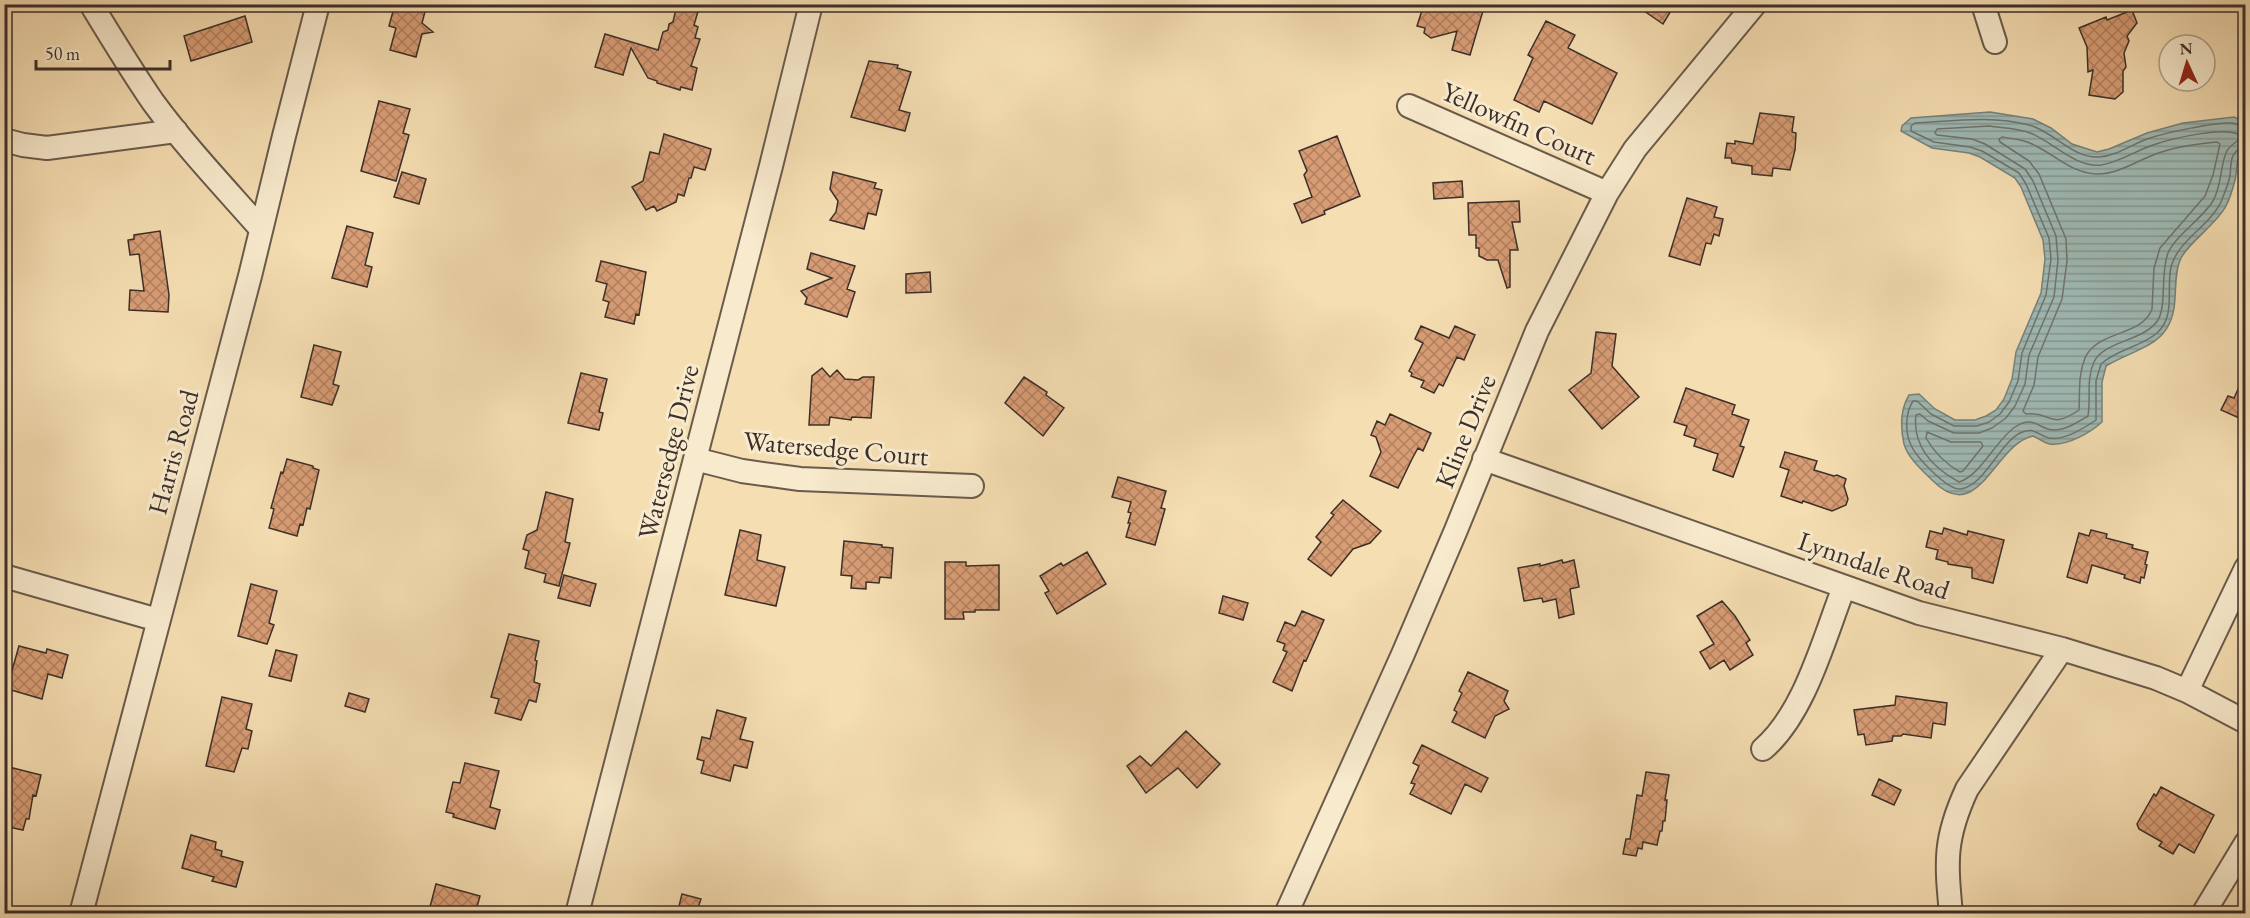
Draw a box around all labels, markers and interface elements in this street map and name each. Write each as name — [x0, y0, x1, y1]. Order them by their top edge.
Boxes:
scale bar — [36, 33, 170, 71]
north arrow — [2157, 33, 2217, 93]
text: N — [2179, 38, 2193, 59]
text: 50 m — [45, 42, 80, 65]
street label: Yellowfin Court — [1436, 73, 1602, 173]
street label: Watersedge Drive — [629, 361, 707, 543]
street label: Kline Drive — [1426, 369, 1504, 493]
street label: Harris Road — [140, 385, 207, 518]
street label: Watersedge Court — [742, 422, 930, 474]
street label: Lynndale Road — [1794, 523, 1955, 607]

